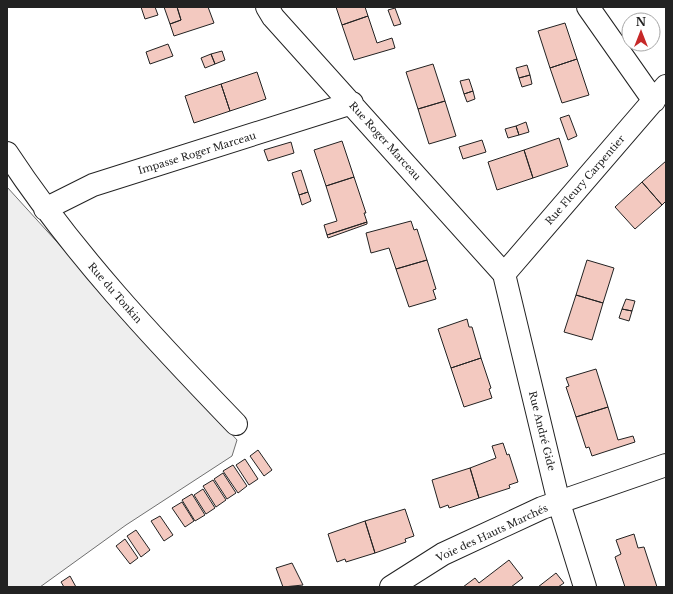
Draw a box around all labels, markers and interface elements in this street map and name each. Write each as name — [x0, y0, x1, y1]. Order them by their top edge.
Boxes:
north arrow — [621, 12, 661, 52]
text: N — [636, 15, 647, 29]
street label: Rue Roger Marceau — [346, 99, 424, 183]
street label: Impasse Roger Marceau — [136, 129, 258, 177]
street label: Rue Fleury Carpentier — [542, 132, 628, 228]
street label: Rue du Tonkin — [85, 260, 145, 326]
street label: Rue André Gide — [526, 390, 558, 473]
street label: Voie des Hauts Marchés — [433, 501, 550, 565]

